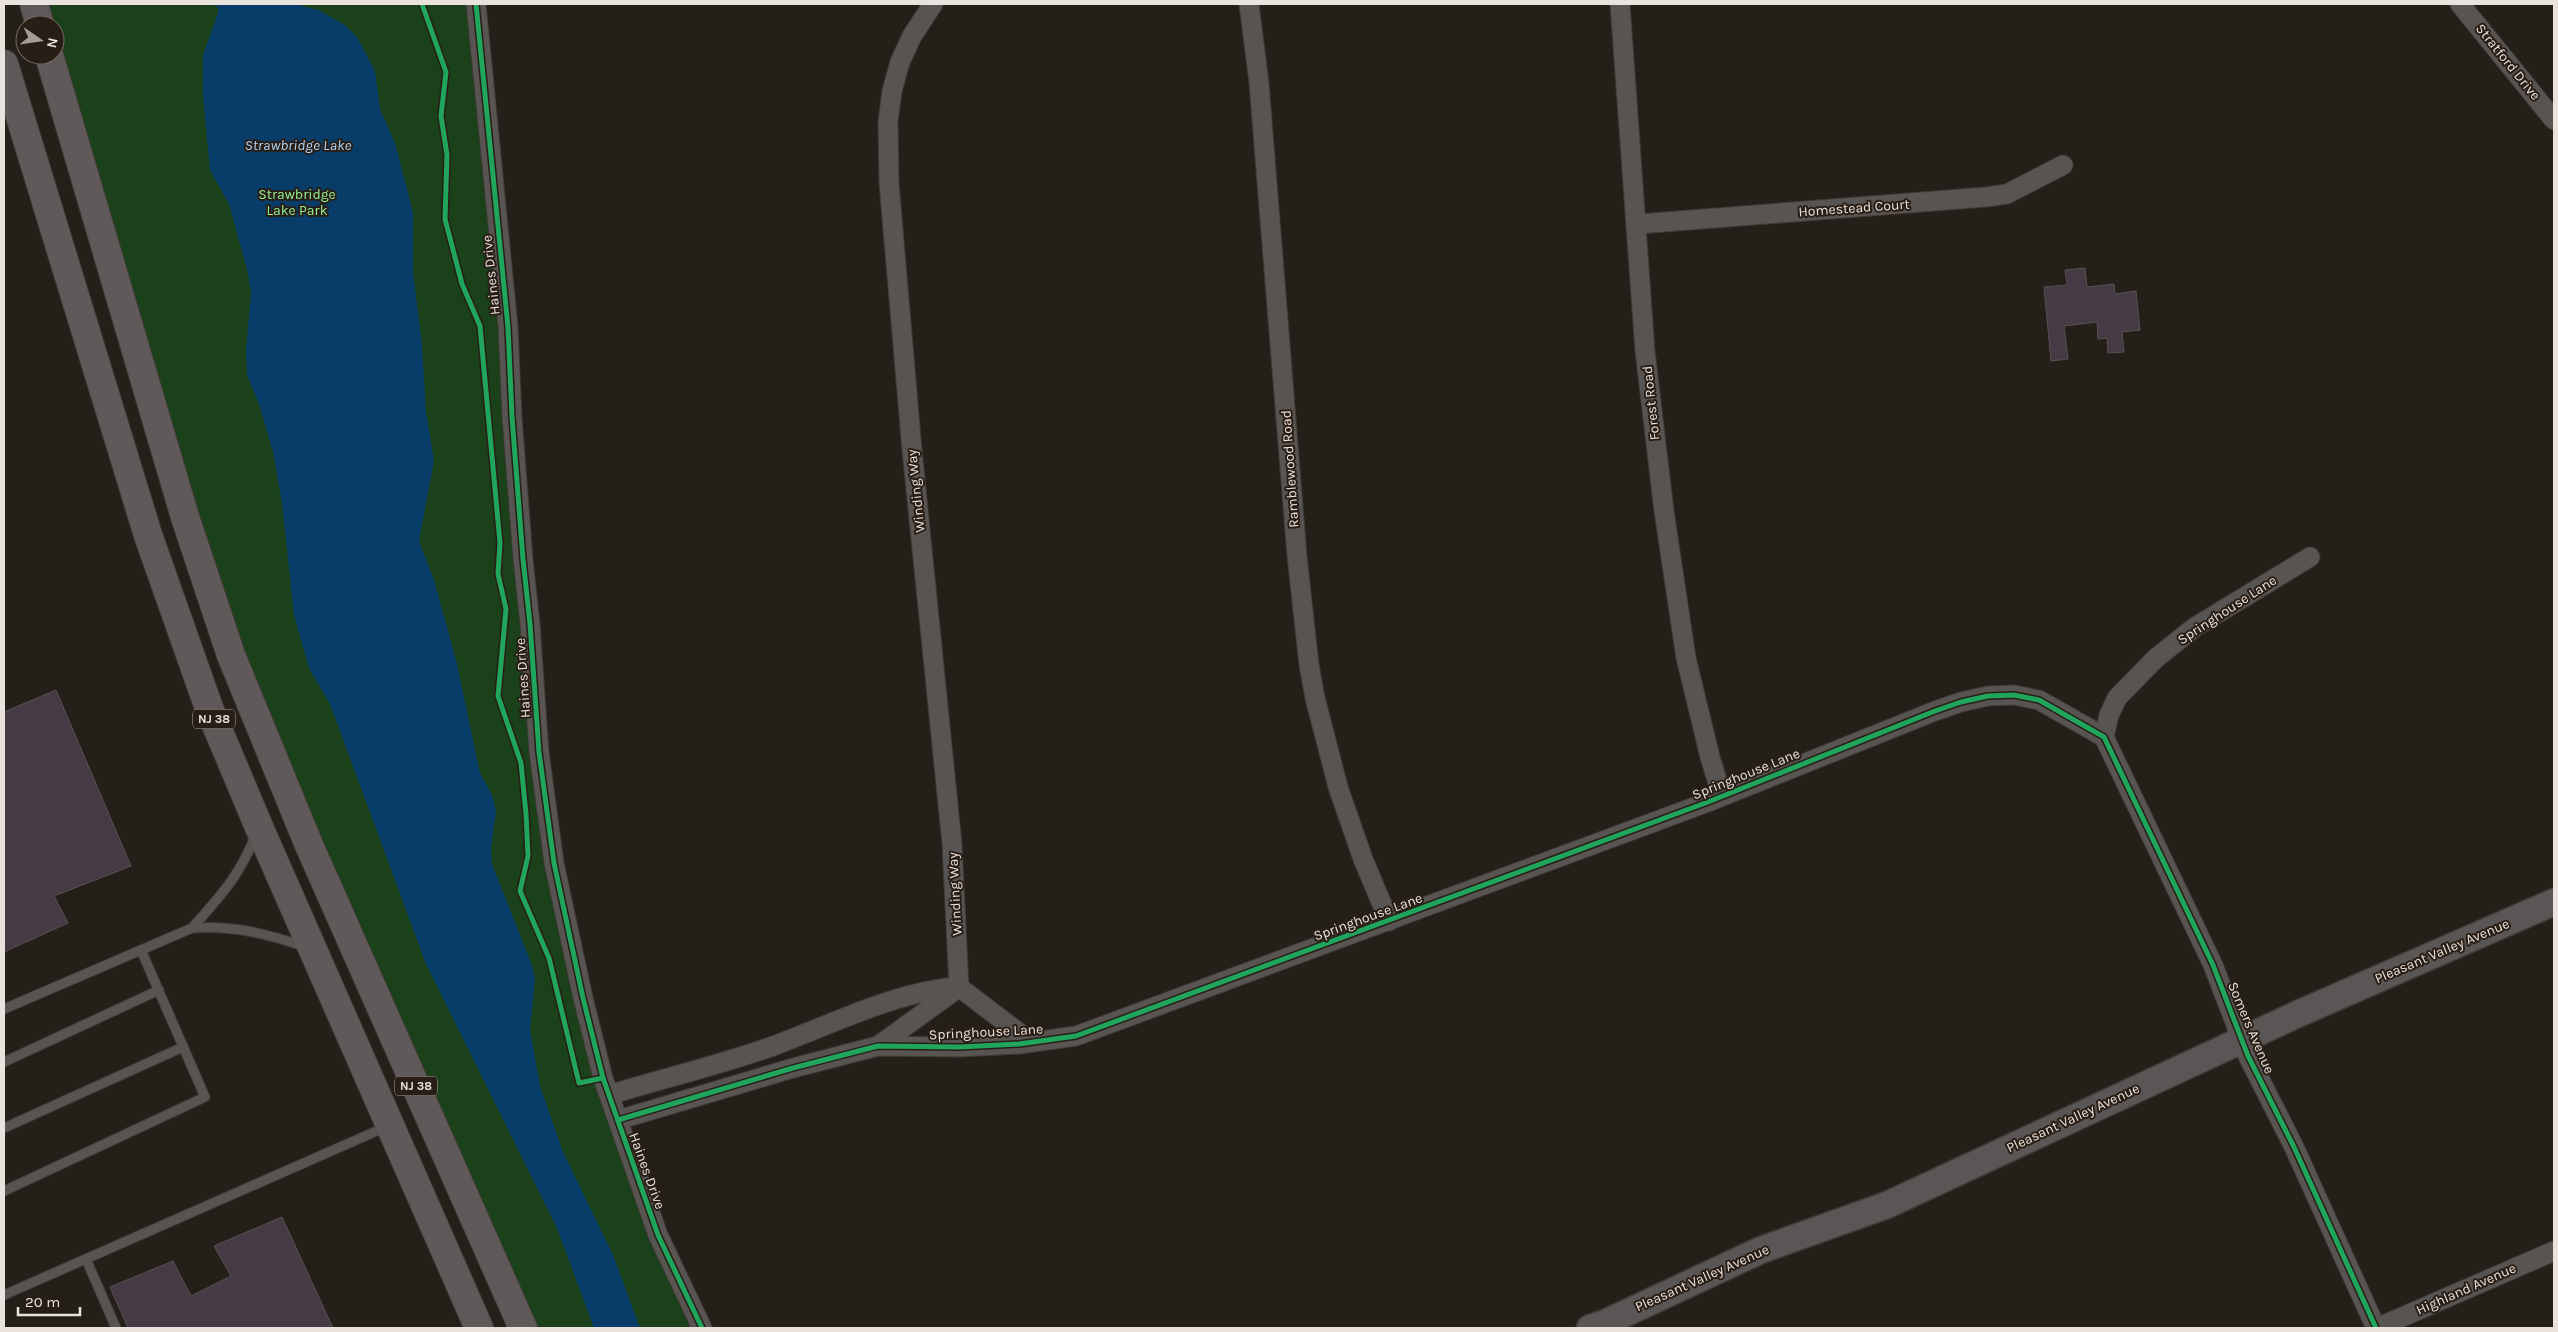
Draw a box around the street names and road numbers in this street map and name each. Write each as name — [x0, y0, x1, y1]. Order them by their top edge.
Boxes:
street label: Stratford Drive — [2472, 20, 2544, 104]
street label: Homestead Court — [1798, 196, 1910, 220]
street label: Haines Drive — [478, 234, 504, 316]
street label: Forest Road — [1639, 365, 1663, 441]
street label: Ramblewood Road — [1277, 410, 1303, 528]
street label: Winding Way — [903, 448, 929, 533]
street label: Springhouse Lane — [2174, 572, 2280, 648]
street label: Haines Drive — [512, 637, 534, 719]
road number: NJ 38 — [193, 710, 235, 729]
street label: Springhouse Lane — [1690, 745, 1802, 803]
street label: Winding Way — [944, 851, 966, 936]
street label: Springhouse Lane — [1311, 889, 1425, 945]
street label: Pleasant Valley Avenue — [2372, 915, 2512, 987]
street label: Somers Avenue — [2224, 979, 2278, 1077]
street label: Springhouse Lane — [928, 1021, 1044, 1043]
road number: NJ 38 — [395, 1076, 437, 1096]
street label: Pleasant Valley Avenue — [2004, 1080, 2142, 1156]
street label: Haines Drive — [625, 1130, 669, 1212]
street label: Pleasant Valley Avenue — [1632, 1241, 1772, 1315]
street label: Highland Avenue — [2413, 1259, 2519, 1319]

